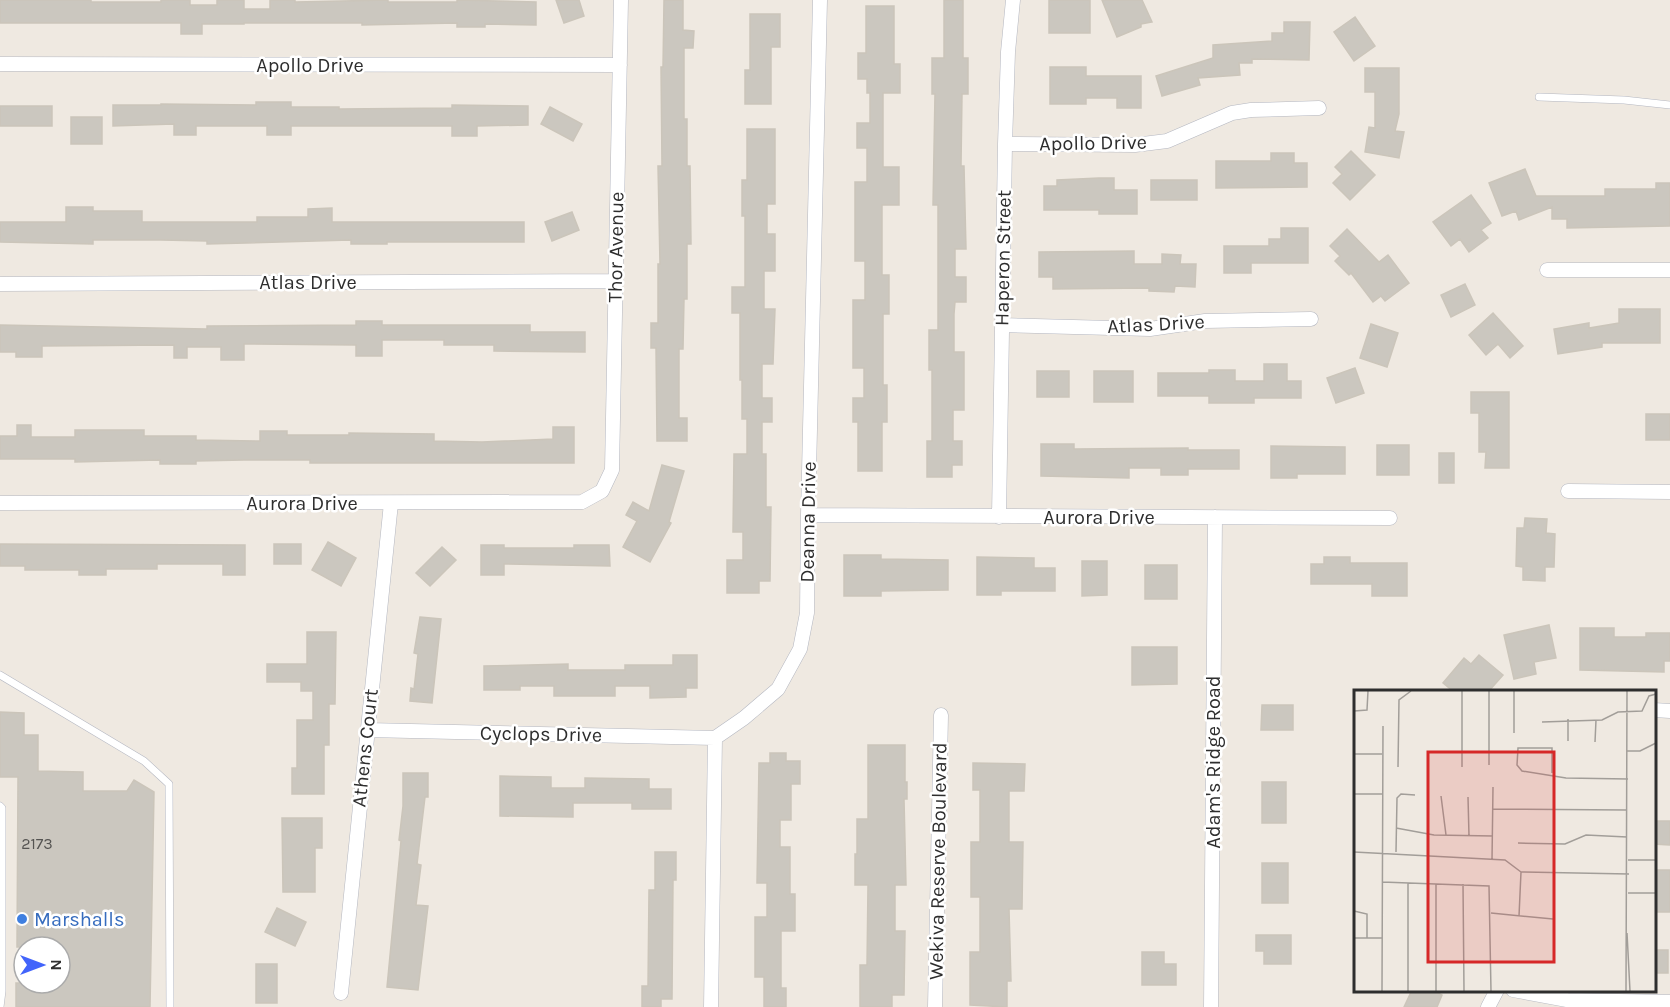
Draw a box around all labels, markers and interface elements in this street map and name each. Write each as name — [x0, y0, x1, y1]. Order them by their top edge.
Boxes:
street label: Apollo Drive — [256, 54, 364, 77]
street label: Apollo Drive — [1039, 131, 1147, 155]
street label: Haperon Street — [990, 189, 1016, 326]
street label: Thor Avenue — [604, 191, 628, 303]
street label: Atlas Drive — [259, 271, 357, 294]
street label: Atlas Drive — [1107, 310, 1205, 338]
street label: Deanna Drive — [795, 461, 821, 583]
street label: Aurora Drive — [246, 492, 358, 515]
street label: Aurora Drive — [1043, 506, 1155, 529]
street label: Adam's Ridge Road — [1202, 675, 1225, 849]
street label: Athens Court — [347, 687, 383, 808]
inset map — [1354, 690, 1655, 992]
street label: Cyclops Drive — [480, 721, 602, 747]
street label: Wekiva Reserve Boulevard — [924, 742, 952, 980]
house number: 2173 — [21, 834, 53, 853]
place label: Marshalls — [34, 908, 124, 931]
marker: Marshalls — [15, 912, 29, 926]
north arrow — [12, 935, 72, 995]
text: N — [47, 959, 66, 971]

